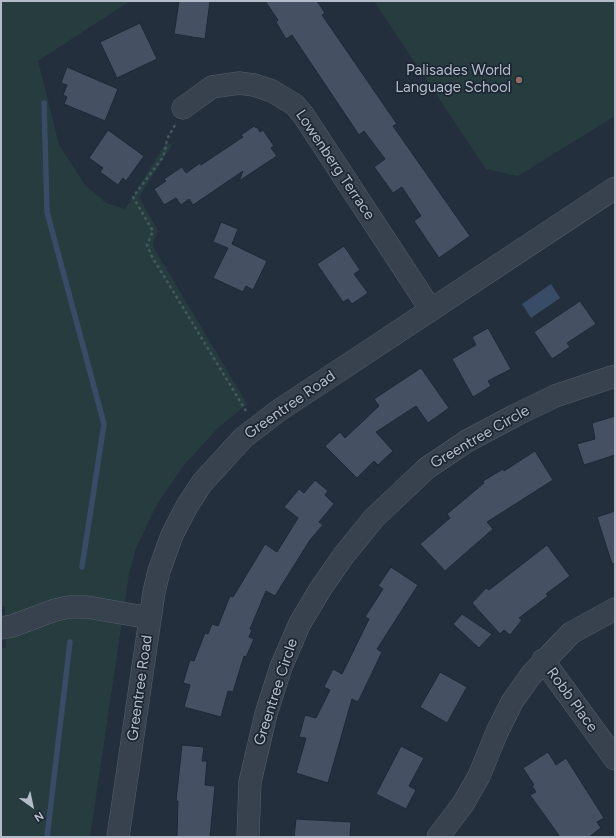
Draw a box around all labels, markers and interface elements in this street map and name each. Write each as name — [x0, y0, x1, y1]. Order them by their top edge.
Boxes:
place label: Palisades World Language School — [395, 62, 511, 97]
marker: Palisades World Language School — [514, 75, 524, 85]
street label: Lowenberg Terrace — [292, 107, 378, 223]
street label: Greentree Road — [241, 367, 339, 443]
street label: Greentree Circle — [427, 401, 533, 473]
street label: Greentree Road — [124, 634, 156, 742]
street label: Greentree Circle — [250, 636, 302, 748]
street label: Robb Place — [543, 664, 601, 736]
north arrow — [12, 786, 52, 826]
text: N — [32, 809, 46, 824]

